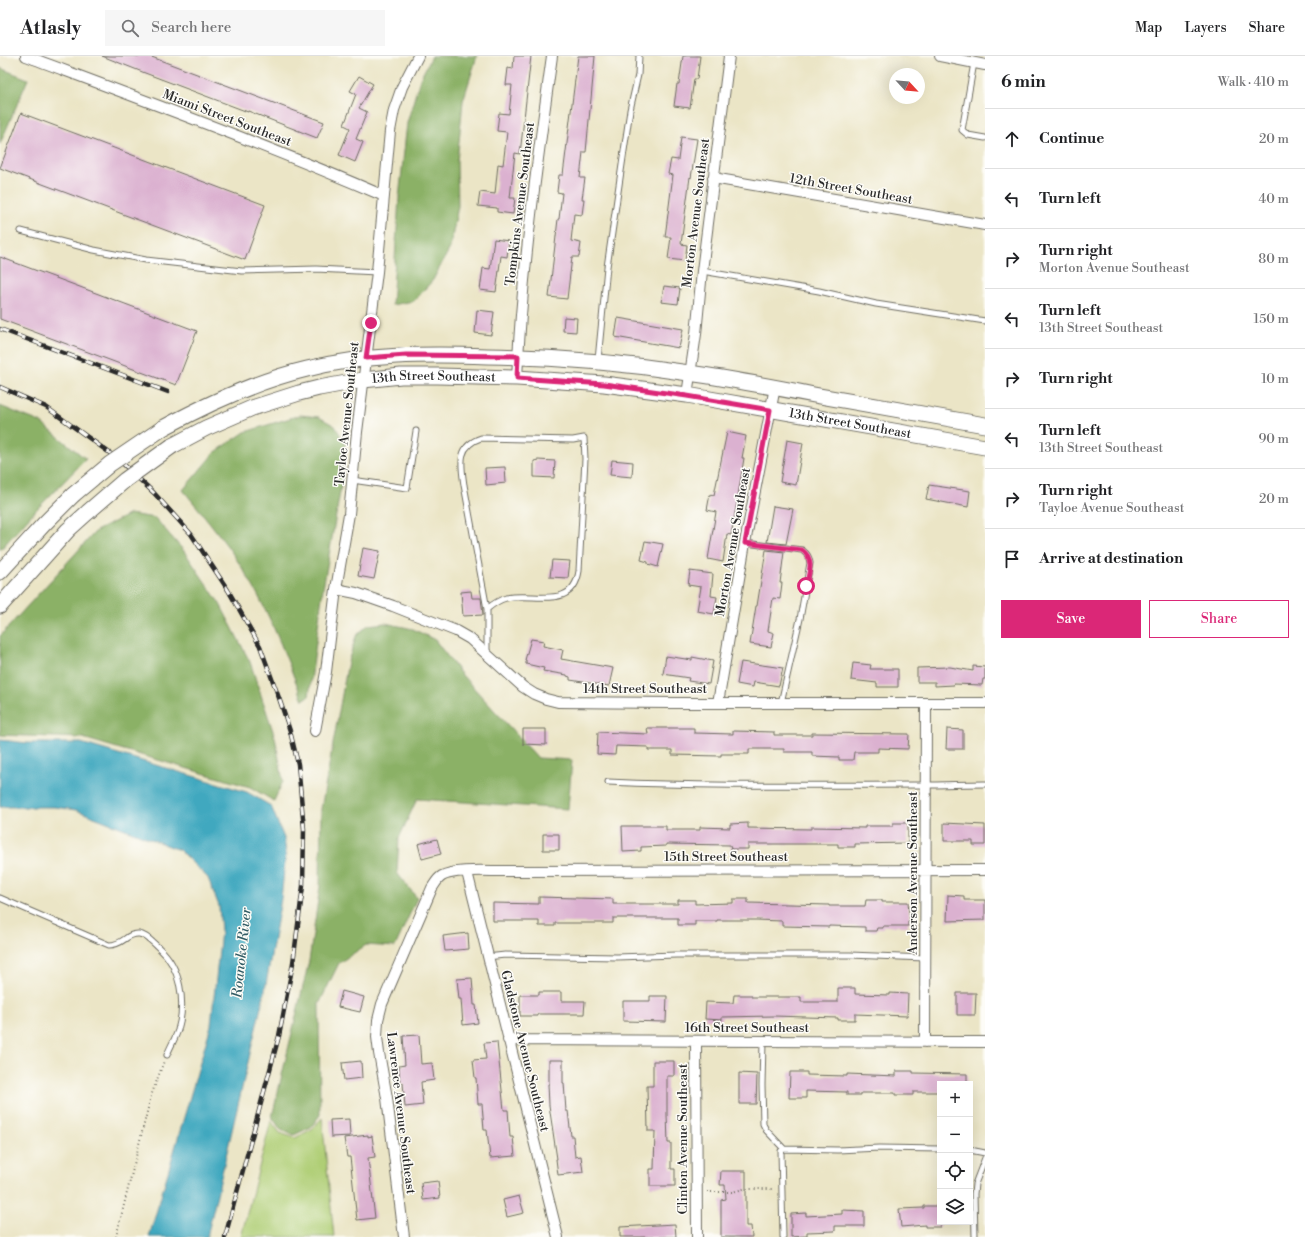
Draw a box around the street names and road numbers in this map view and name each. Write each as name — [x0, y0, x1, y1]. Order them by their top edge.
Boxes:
street label: Miami Street Southeast — [160, 86, 294, 150]
street label: Tompkins Avenue Southeast — [502, 121, 538, 287]
street label: Morton Avenue Southeast — [679, 137, 713, 289]
street label: 12th Street Southeast — [788, 170, 914, 208]
street label: Tayloe Avenue Southeast — [331, 341, 363, 487]
street label: 13th Street Southeast — [371, 368, 496, 387]
street label: 13th Street Southeast — [787, 405, 913, 442]
street label: Morton Avenue Southeast — [712, 466, 754, 618]
street label: 14th Street Southeast — [583, 681, 708, 697]
street label: Anderson Avenue Southeast — [905, 791, 921, 956]
street label: 15th Street Southeast — [664, 849, 788, 865]
street label: Gladstone Avenue Southeast — [497, 969, 553, 1134]
street label: 16th Street Southeast — [685, 1020, 810, 1036]
street label: Lawrence Avenue Southeast — [383, 1031, 419, 1195]
street label: Clinton Avenue Southeast — [675, 1063, 691, 1214]

